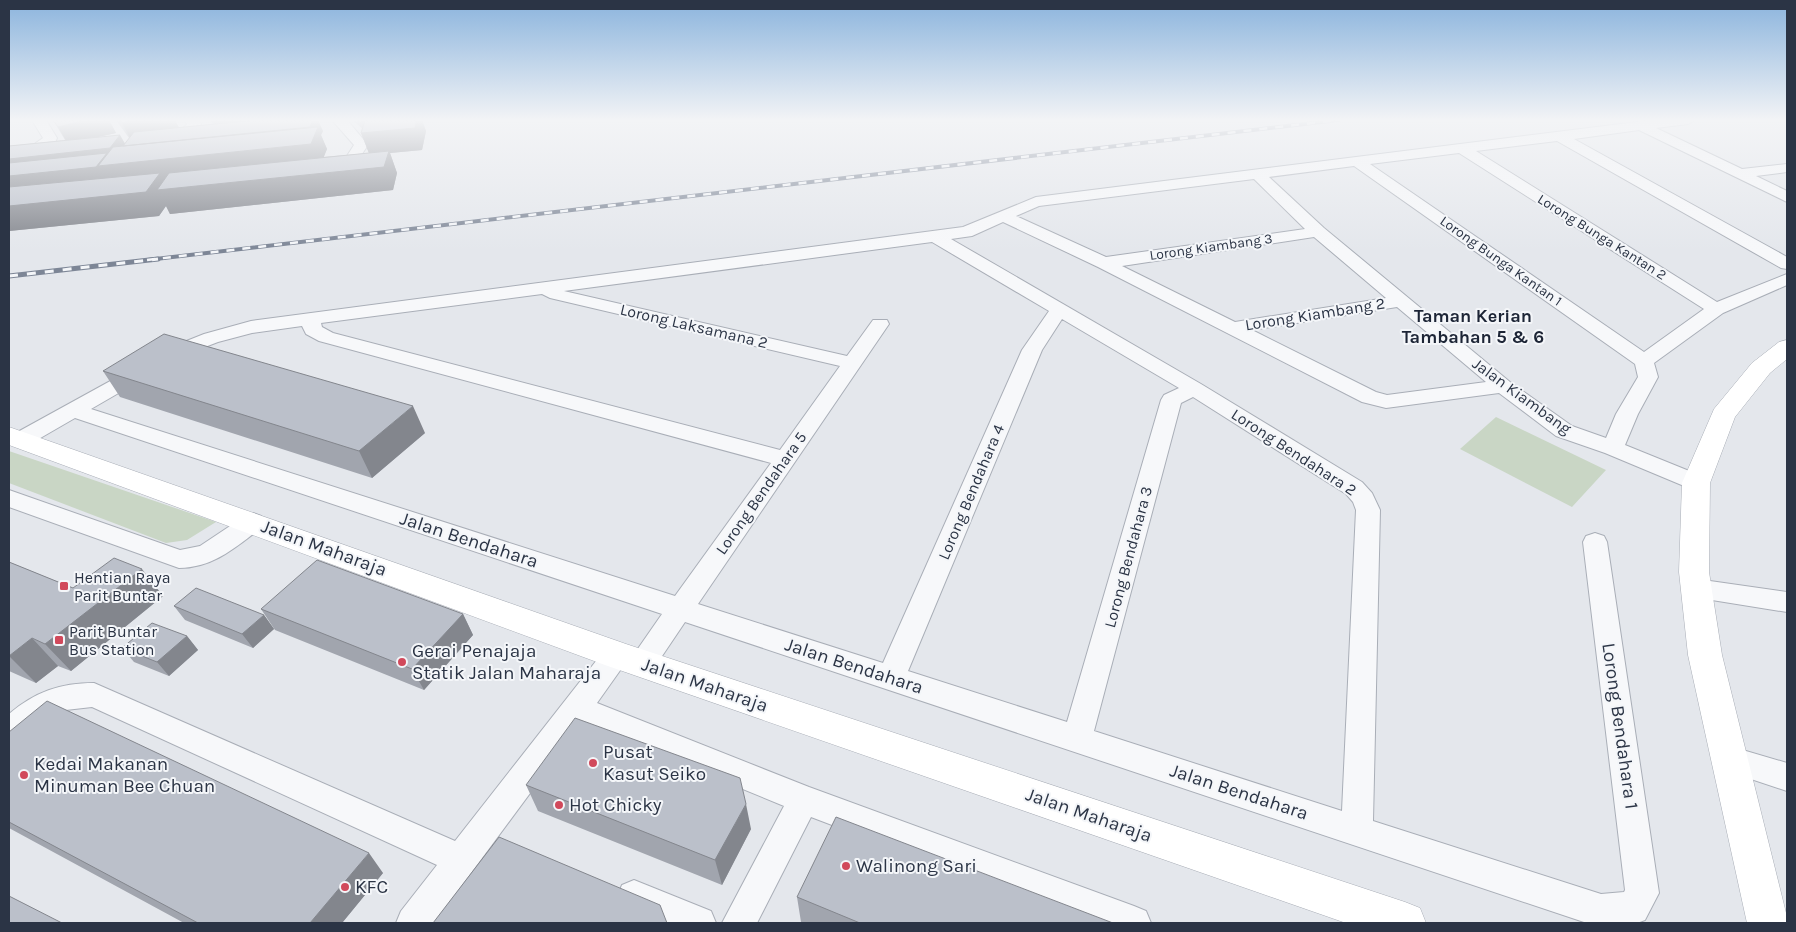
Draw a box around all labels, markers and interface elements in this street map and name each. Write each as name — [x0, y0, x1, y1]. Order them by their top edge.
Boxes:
street label: Lorong Bunga Kantan 2 — [1534, 190, 1670, 284]
street label: Lorong Bunga Kantan 1 — [1437, 212, 1565, 310]
street label: Lorong Kiambang 3 — [1148, 230, 1274, 264]
street label: Lorong Kiambang 2 — [1244, 294, 1386, 334]
street label: Lorong Laksamana 2 — [618, 300, 770, 352]
district label: Taman Kerian Tambahan 5 & 6 — [1402, 305, 1544, 348]
street label: Jalan Kiambang — [1469, 354, 1575, 438]
street label: Lorong Bendahara 2 — [1228, 404, 1360, 500]
street label: Lorong Bendahara 4 — [934, 421, 1008, 563]
street label: Lorong Bendahara 5 — [712, 428, 810, 558]
street label: Lorong Bendahara 3 — [1100, 484, 1156, 630]
street label: Jalan Bendahara — [397, 507, 541, 573]
street label: Jalan Maharaja — [258, 515, 390, 581]
place label: Hentian Raya Parit Buntar — [74, 568, 170, 605]
marker: Hentian Raya Parit Buntar — [58, 580, 70, 592]
place label: Parit Buntar Bus Station — [69, 622, 157, 659]
street label: Jalan Bendahara — [782, 633, 926, 699]
marker: Parit Buntar Bus Station — [53, 634, 65, 646]
place label: Gerai Penajaja Statik Jalan Maharaja — [412, 640, 601, 684]
street label: Lorong Bendahara 1 — [1597, 641, 1643, 811]
street label: Jalan Maharaja — [639, 653, 771, 717]
marker: Gerai Penajaja Statik Jalan Maharaja — [396, 656, 408, 668]
place label: Pusat Kasut Seiko — [603, 741, 706, 785]
place label: Kedai Makanan Minuman Bee Chuan — [34, 753, 215, 797]
marker: Pusat Kasut Seiko — [587, 757, 599, 769]
street label: Jalan Bendahara — [1167, 759, 1311, 825]
marker: Kedai Makanan Minuman Bee Chuan — [18, 769, 30, 781]
street label: Jalan Maharaja — [1023, 783, 1155, 847]
place label: Hot Chicky — [569, 794, 662, 816]
marker: Hot Chicky — [553, 799, 565, 811]
place label: Walinong Sari — [856, 855, 977, 877]
marker: Walinong Sari — [840, 860, 852, 872]
place label: KFC — [355, 876, 388, 898]
marker: KFC — [339, 881, 351, 893]

